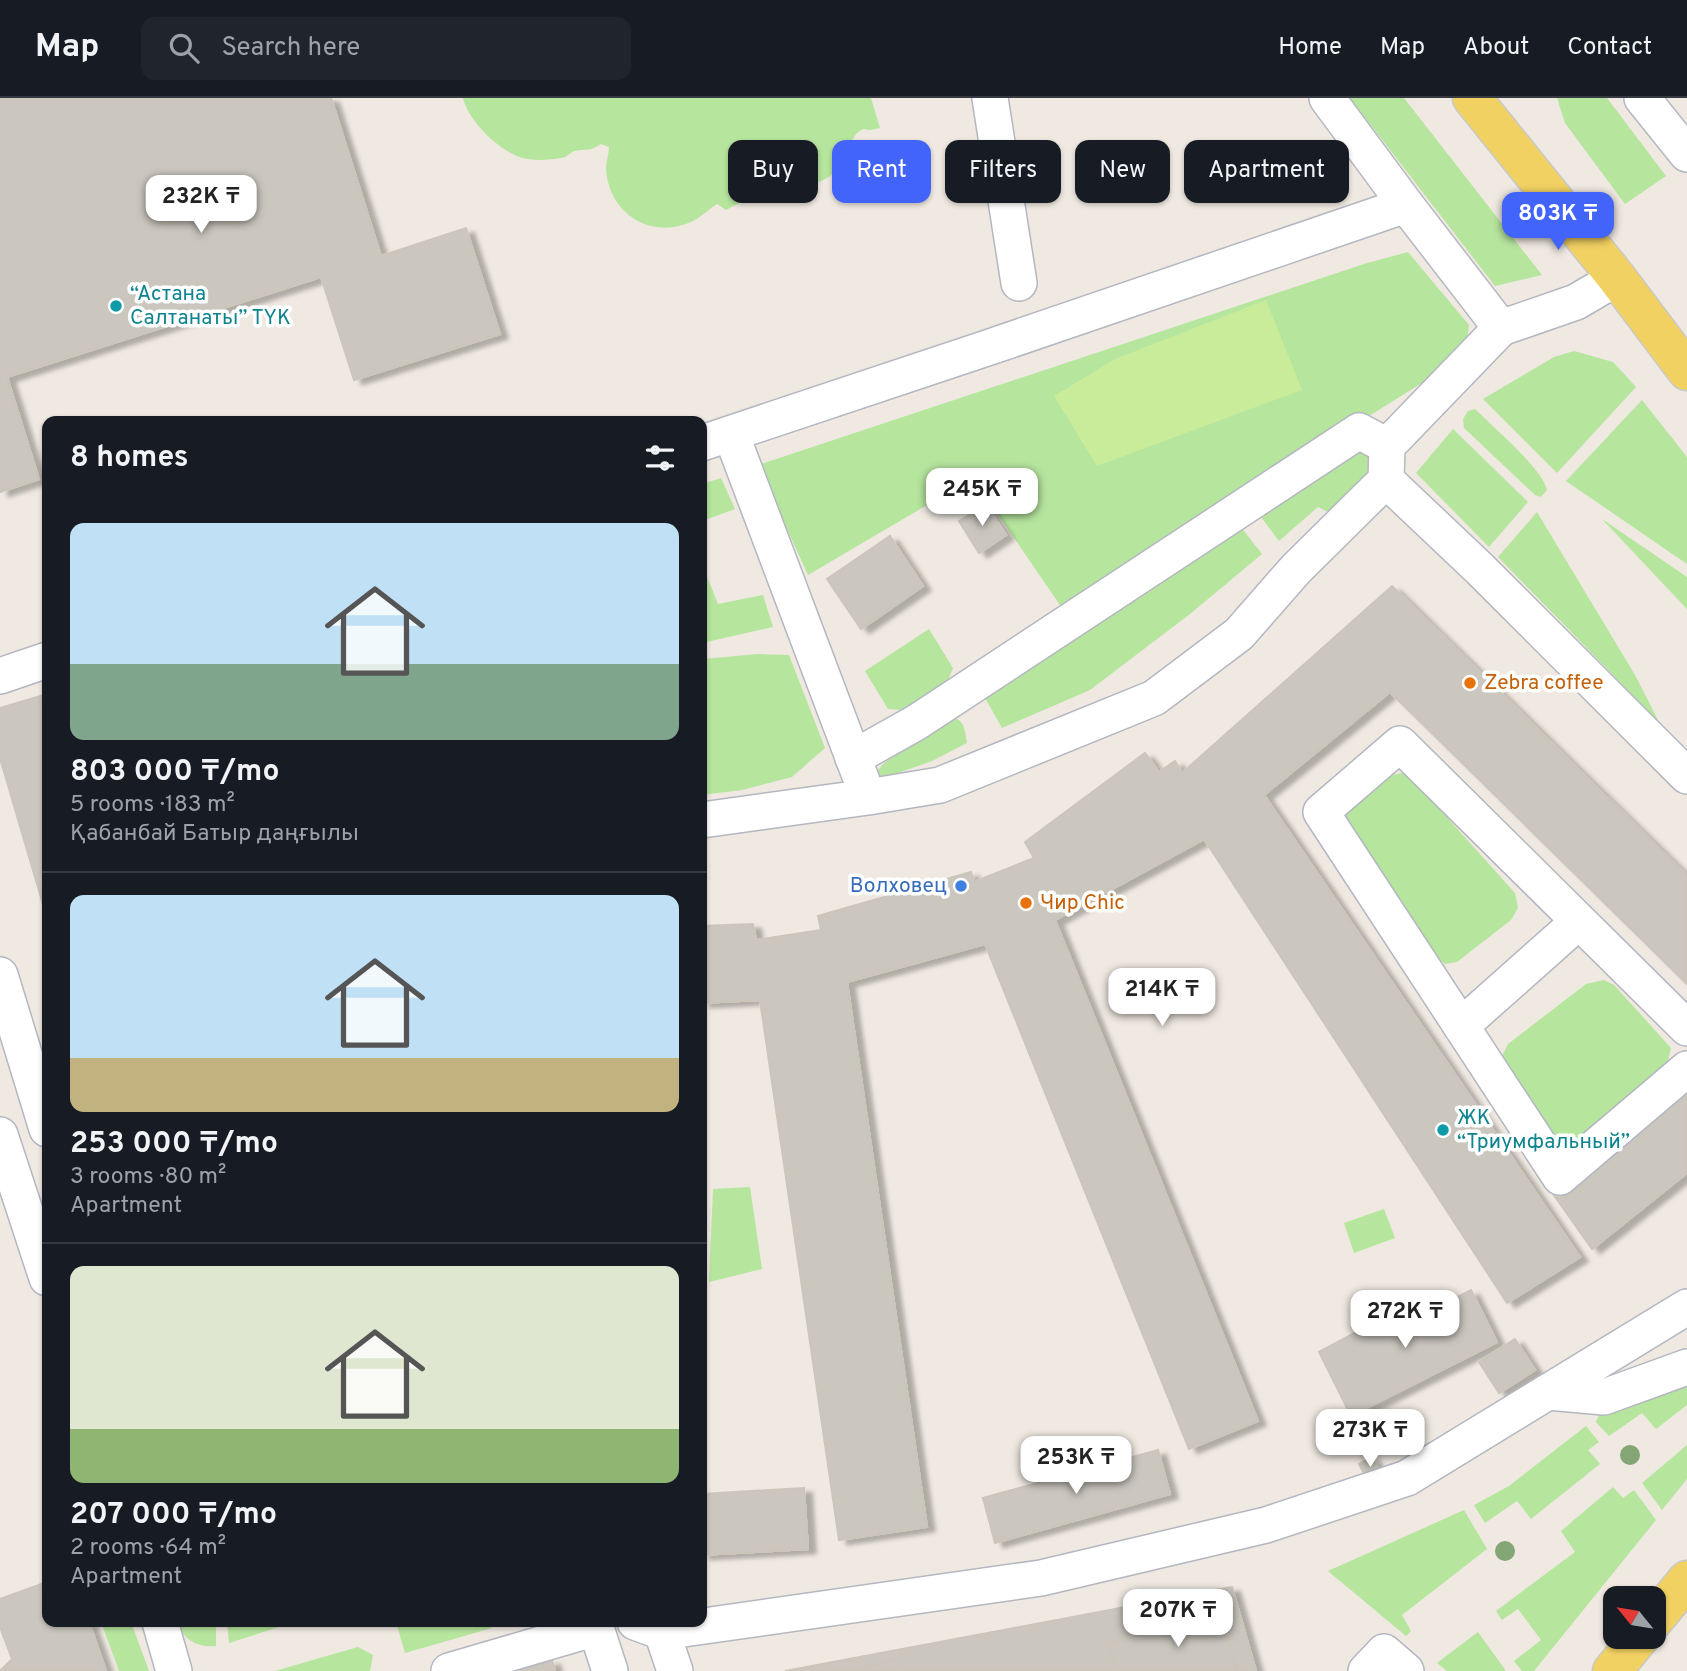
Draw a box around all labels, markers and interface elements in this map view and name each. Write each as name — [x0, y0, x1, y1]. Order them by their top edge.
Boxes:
search box — [141, 17, 631, 80]
text: Map — [35, 27, 99, 69]
icon: search — [165, 29, 203, 67]
text: Search here — [221, 32, 360, 65]
text: Home — [1278, 33, 1342, 63]
text: Map — [1380, 33, 1425, 63]
text: About — [1463, 33, 1529, 63]
text: Contact — [1567, 33, 1652, 63]
chip: Buy — [728, 140, 818, 203]
chip: Rent — [832, 140, 931, 203]
chip: Filters — [945, 140, 1061, 203]
chip: New — [1075, 140, 1170, 203]
chip: Apartment — [1184, 140, 1349, 203]
pin: 232K ₸ — [144, 176, 258, 235]
text: 232K ₸ — [162, 183, 240, 212]
pin: 803K ₸ — [1501, 192, 1615, 252]
text: 803K ₸ — [1518, 200, 1598, 229]
place label: “Астана Салтанаты” ТҮК — [130, 281, 291, 332]
marker: “Астана Салтанаты” ТҮК — [108, 298, 124, 314]
icon: filters — [641, 439, 679, 477]
text: 8 homes — [70, 440, 189, 477]
pin: 245K ₸ — [925, 468, 1039, 528]
text: 245K ₸ — [942, 476, 1022, 505]
icon: home — [312, 568, 438, 694]
place label: Zebra coffee — [1484, 670, 1603, 697]
marker: Zebra coffee — [1462, 675, 1478, 691]
text: 803 000 ₸/mo — [70, 754, 279, 791]
text: 5 rooms · 183 m² — [70, 791, 235, 820]
text: Қабанбай Батыр даңғылы — [70, 820, 359, 849]
place label: Волховец — [850, 873, 947, 900]
marker: Волховец — [953, 878, 969, 894]
place label: Чир Chic — [1040, 890, 1125, 917]
marker: Чир Chic — [1018, 895, 1034, 911]
icon: home — [312, 940, 438, 1066]
pin: 214K ₸ — [1105, 968, 1219, 1028]
text: 214K ₸ — [1124, 976, 1200, 1005]
place label: ЖК “Триумфальный” — [1457, 1105, 1630, 1156]
marker: ЖК “Триумфальный” — [1435, 1122, 1451, 1138]
text: 253 000 ₸/mo — [70, 1126, 278, 1163]
text: 3 rooms · 80 m² — [70, 1163, 226, 1192]
text: Apartment — [70, 1192, 182, 1221]
pin: 272K ₸ — [1348, 1290, 1462, 1350]
text: 272K ₸ — [1366, 1298, 1444, 1327]
icon: home — [312, 1311, 438, 1437]
pin: 273K ₸ — [1313, 1410, 1427, 1469]
text: 273K ₸ — [1332, 1417, 1408, 1446]
pin: 253K ₸ — [1019, 1436, 1133, 1496]
text: 253K ₸ — [1037, 1444, 1115, 1473]
text: 207 000 ₸/mo — [70, 1497, 277, 1534]
text: 2 rooms · 64 m² — [70, 1534, 226, 1563]
text: Apartment — [70, 1563, 182, 1592]
north arrow — [1603, 1586, 1666, 1648]
map controls — [1603, 1586, 1666, 1649]
pin: 207K ₸ — [1121, 1590, 1235, 1649]
text: 207K ₸ — [1139, 1597, 1217, 1626]

